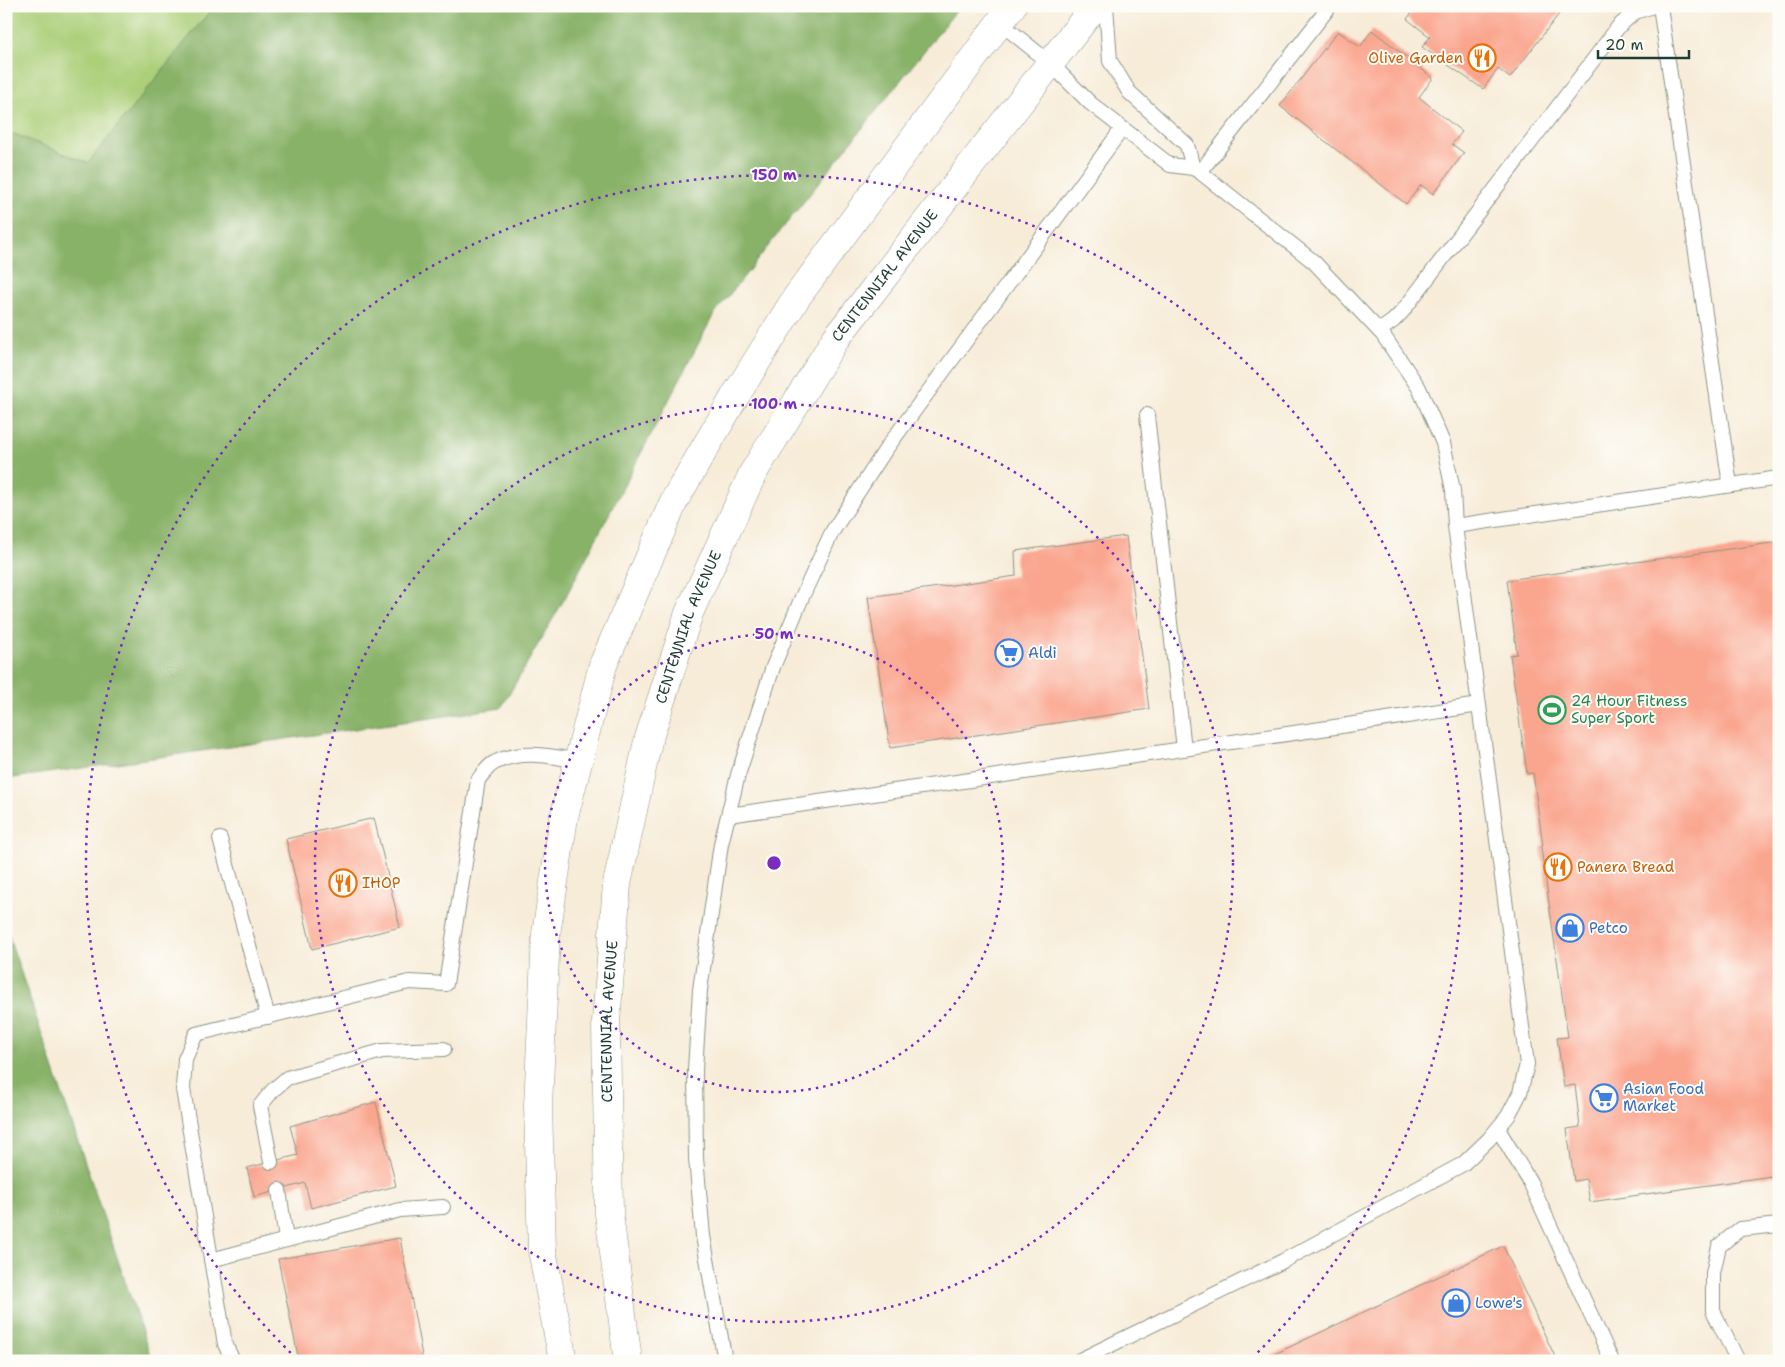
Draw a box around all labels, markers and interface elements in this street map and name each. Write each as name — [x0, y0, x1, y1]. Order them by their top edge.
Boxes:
scale bar — [1598, 28, 1689, 60]
text: 20 m — [1605, 35, 1644, 55]
restaurant icon: Olive Garden — [1467, 43, 1497, 73]
place label: Olive Garden — [1368, 48, 1463, 68]
text: 150 m — [751, 165, 797, 185]
street label: CENTENNIAL AVENUE — [827, 205, 943, 346]
text: 100 m — [751, 394, 797, 414]
street label: CENTENNIAL AVENUE — [651, 547, 726, 706]
text: 50 m — [755, 624, 794, 644]
supermarket icon: Aldi — [994, 638, 1024, 668]
place label: Aldi — [1028, 643, 1057, 663]
place label: 24 Hour Fitness Super Sport — [1571, 691, 1687, 728]
sports icon: 24 Hour Fitness Super Sport — [1537, 695, 1567, 725]
restaurant icon: Panera Bread — [1543, 852, 1573, 882]
centre of rings — [765, 854, 783, 872]
place label: Panera Bread — [1577, 857, 1675, 877]
restaurant icon: IHOP — [328, 868, 358, 898]
place label: IHOP — [362, 873, 401, 893]
shop icon: Petco — [1555, 913, 1585, 943]
place label: Petco — [1589, 918, 1628, 938]
street label: CENTENNIAL AVENUE — [596, 939, 622, 1103]
place label: Asian Food Market — [1623, 1079, 1704, 1116]
supermarket icon: Asian Food Market — [1589, 1083, 1619, 1113]
shop icon: Lowe's — [1441, 1288, 1471, 1318]
place label: Lowe's — [1475, 1293, 1523, 1313]

